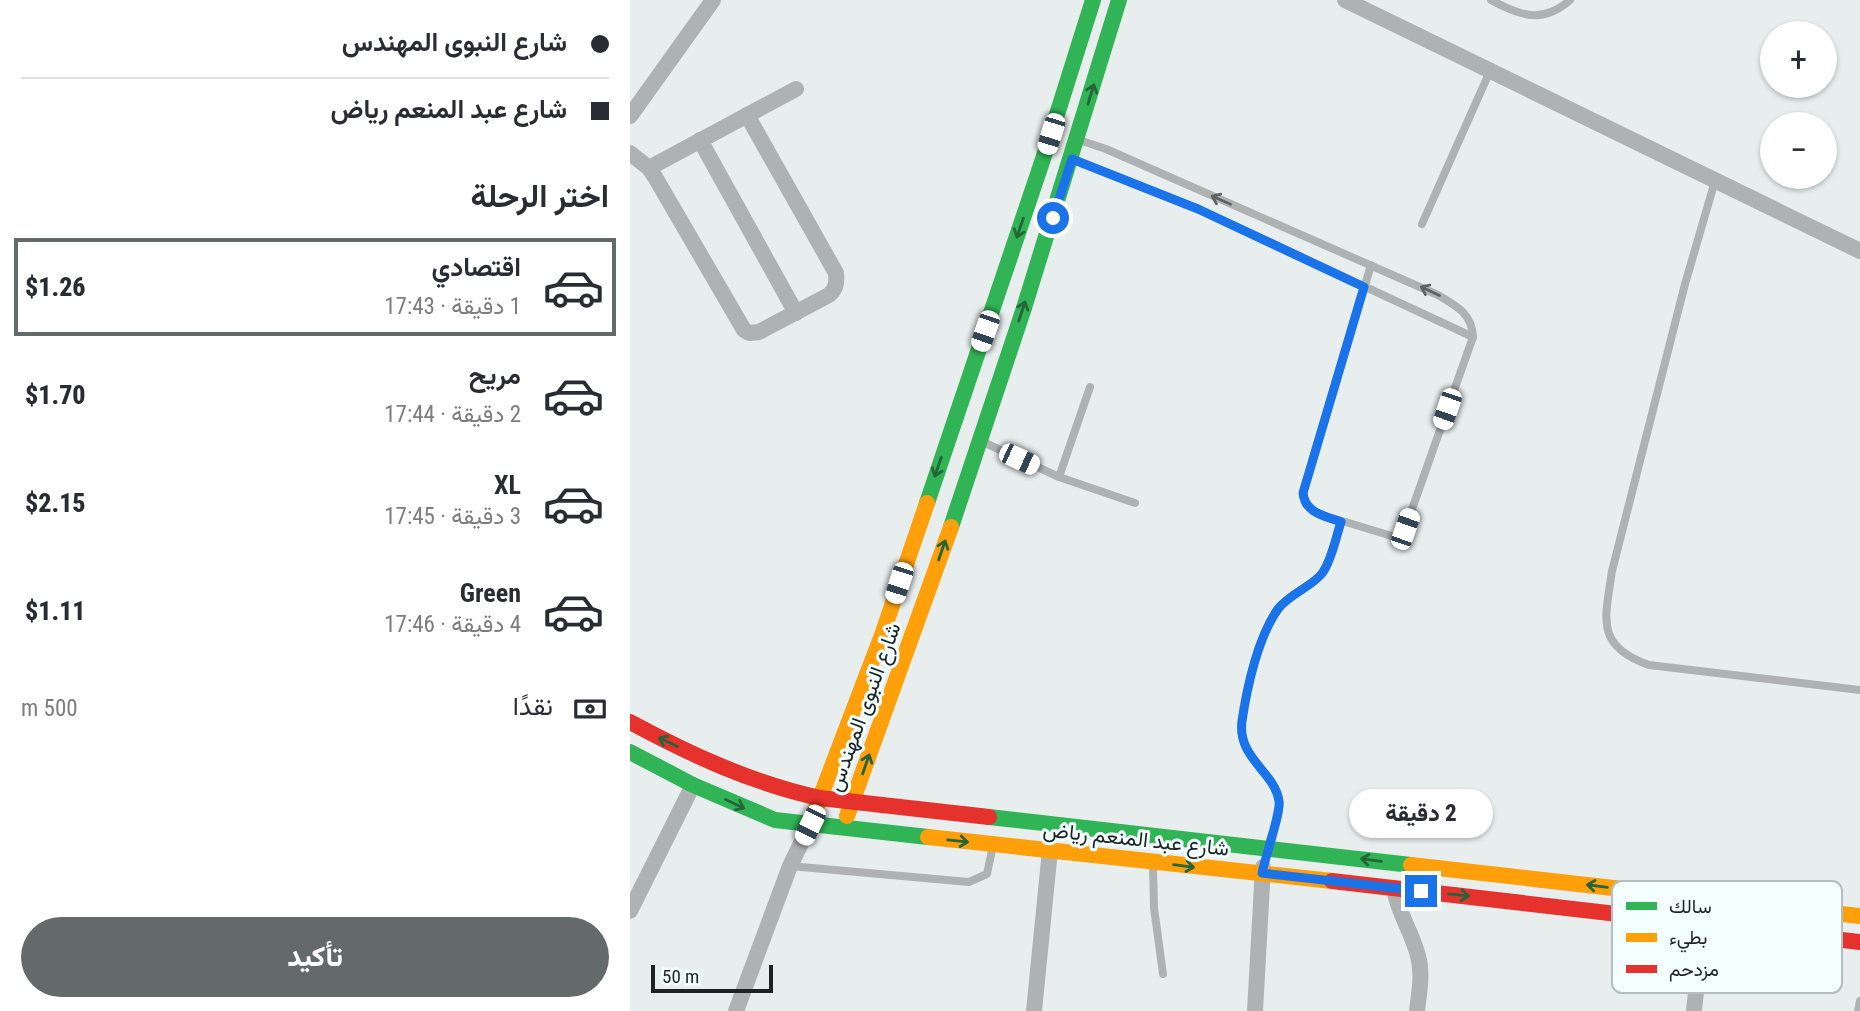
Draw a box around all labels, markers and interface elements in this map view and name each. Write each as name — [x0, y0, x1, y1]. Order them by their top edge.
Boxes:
map controls — [1760, 21, 1837, 189]
button: + — [1760, 21, 1837, 98]
text: شارع النبوى المهندس — [342, 27, 567, 57]
one-way arrow — [1086, 84, 1099, 106]
text: شارع عبد المنعم رياض — [330, 94, 567, 124]
car — [1035, 111, 1068, 157]
button: − — [1760, 112, 1837, 189]
text: اختر الرحلة — [470, 177, 609, 215]
one-way arrow — [1211, 193, 1233, 206]
route start — [1037, 202, 1069, 234]
one-way arrow — [1013, 217, 1025, 239]
text: اقتصادي — [432, 252, 521, 282]
icon: car — [542, 256, 605, 319]
text: $1.26 — [25, 272, 86, 302]
one-way arrow — [1420, 284, 1441, 297]
text: 1 دقيقة · 17:43 — [384, 293, 521, 320]
one-way arrow — [1017, 301, 1030, 323]
car — [969, 308, 1002, 354]
text: مريح — [469, 360, 521, 390]
icon: car — [542, 364, 605, 427]
text: $1.70 — [25, 380, 86, 410]
car — [1431, 386, 1464, 432]
text: 2 دقيقة · 17:44 — [384, 401, 521, 428]
car — [996, 441, 1043, 477]
one-way arrow — [931, 455, 943, 477]
text: XL — [494, 470, 521, 500]
icon: car — [542, 472, 605, 535]
text: $2.15 — [25, 488, 86, 518]
text: 3 دقيقة · 17:45 — [384, 503, 521, 530]
car — [1389, 506, 1422, 552]
one-way arrow — [936, 539, 949, 561]
car — [883, 560, 916, 606]
text: Green — [460, 578, 521, 608]
icon: car — [542, 580, 605, 643]
text: $1.11 — [25, 596, 86, 626]
text: 4 دقيقة · 17:46 — [384, 611, 521, 638]
street label: شارع النبوى المهندس — [822, 619, 908, 795]
icon: cash — [571, 690, 609, 728]
text: نقدًا — [513, 691, 553, 721]
text: 500 m — [21, 695, 78, 722]
one-way arrow — [658, 735, 679, 748]
one-way arrow — [861, 754, 873, 776]
callout: 2 دقيقة — [1349, 790, 1493, 838]
one-way arrow — [724, 798, 745, 811]
text: 2 دقيقة — [1385, 800, 1457, 827]
car — [792, 802, 829, 848]
street label: شارع عبد المنعم رياض — [1042, 817, 1230, 863]
one-way arrow — [946, 835, 969, 848]
one-way arrow — [1361, 853, 1383, 866]
one-way arrow — [1172, 859, 1195, 872]
route end — [1405, 875, 1437, 907]
one-way arrow — [1587, 879, 1609, 892]
legend — [1612, 881, 1842, 993]
one-way arrow — [1447, 889, 1470, 902]
text: سالك — [1669, 895, 1712, 918]
button: تأكيد — [21, 917, 609, 997]
text: بطيء — [1669, 926, 1707, 953]
text: مزدحم — [1669, 958, 1719, 982]
scale bar — [651, 962, 774, 994]
text: 50 m — [662, 965, 699, 988]

